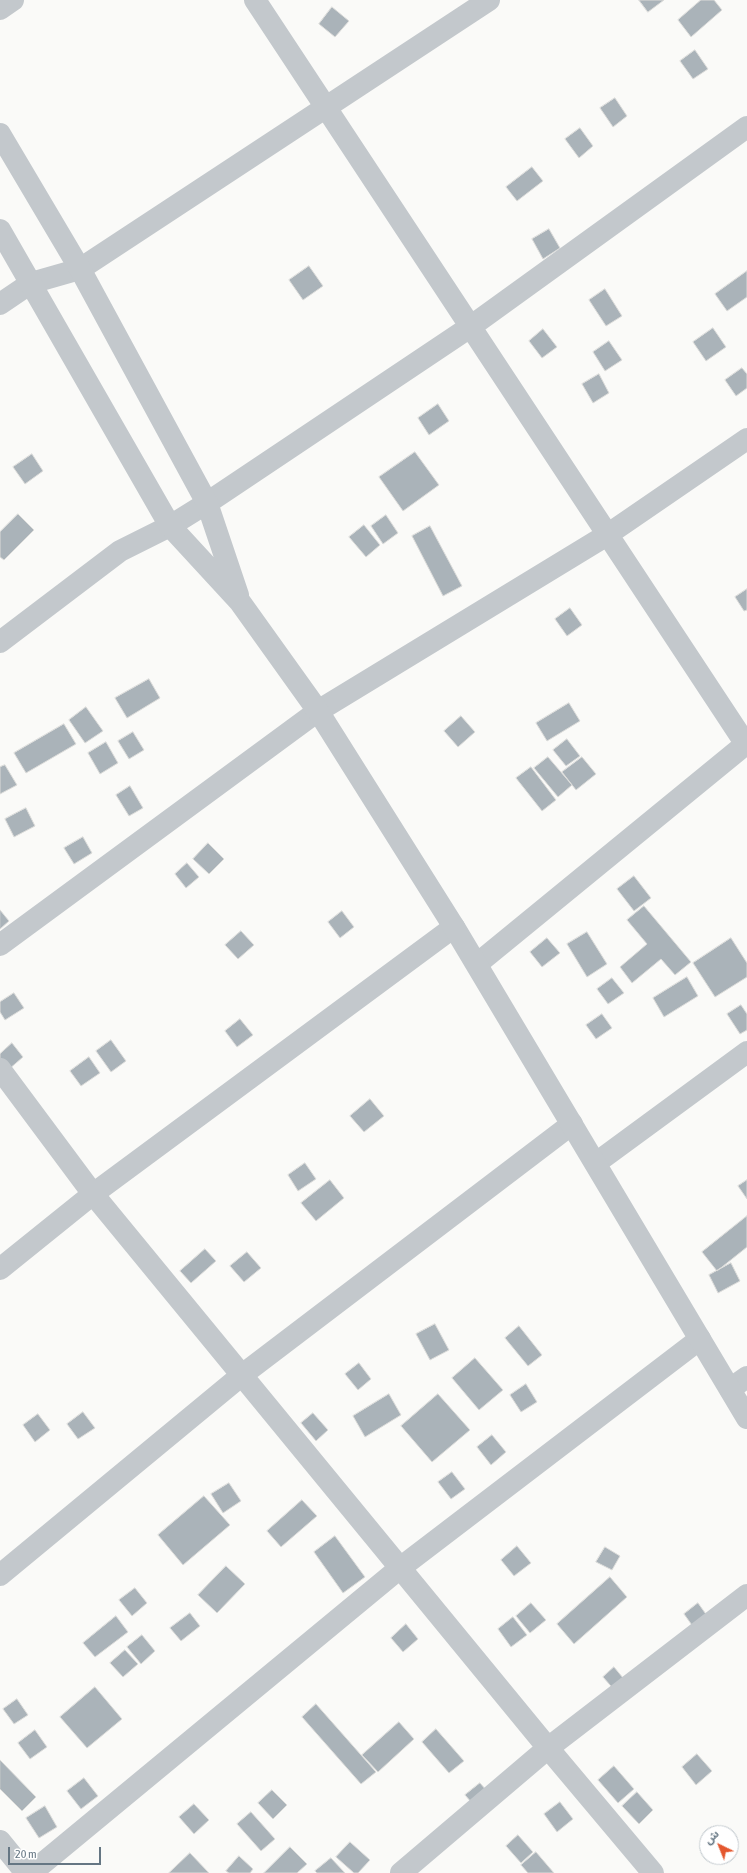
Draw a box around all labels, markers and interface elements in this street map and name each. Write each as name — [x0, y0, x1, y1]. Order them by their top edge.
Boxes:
north arrow — [699, 1825, 739, 1865]
text: ش — [702, 1827, 721, 1846]
scale bar — [10, 1839, 103, 1865]
text: 20 m — [15, 1847, 37, 1861]

